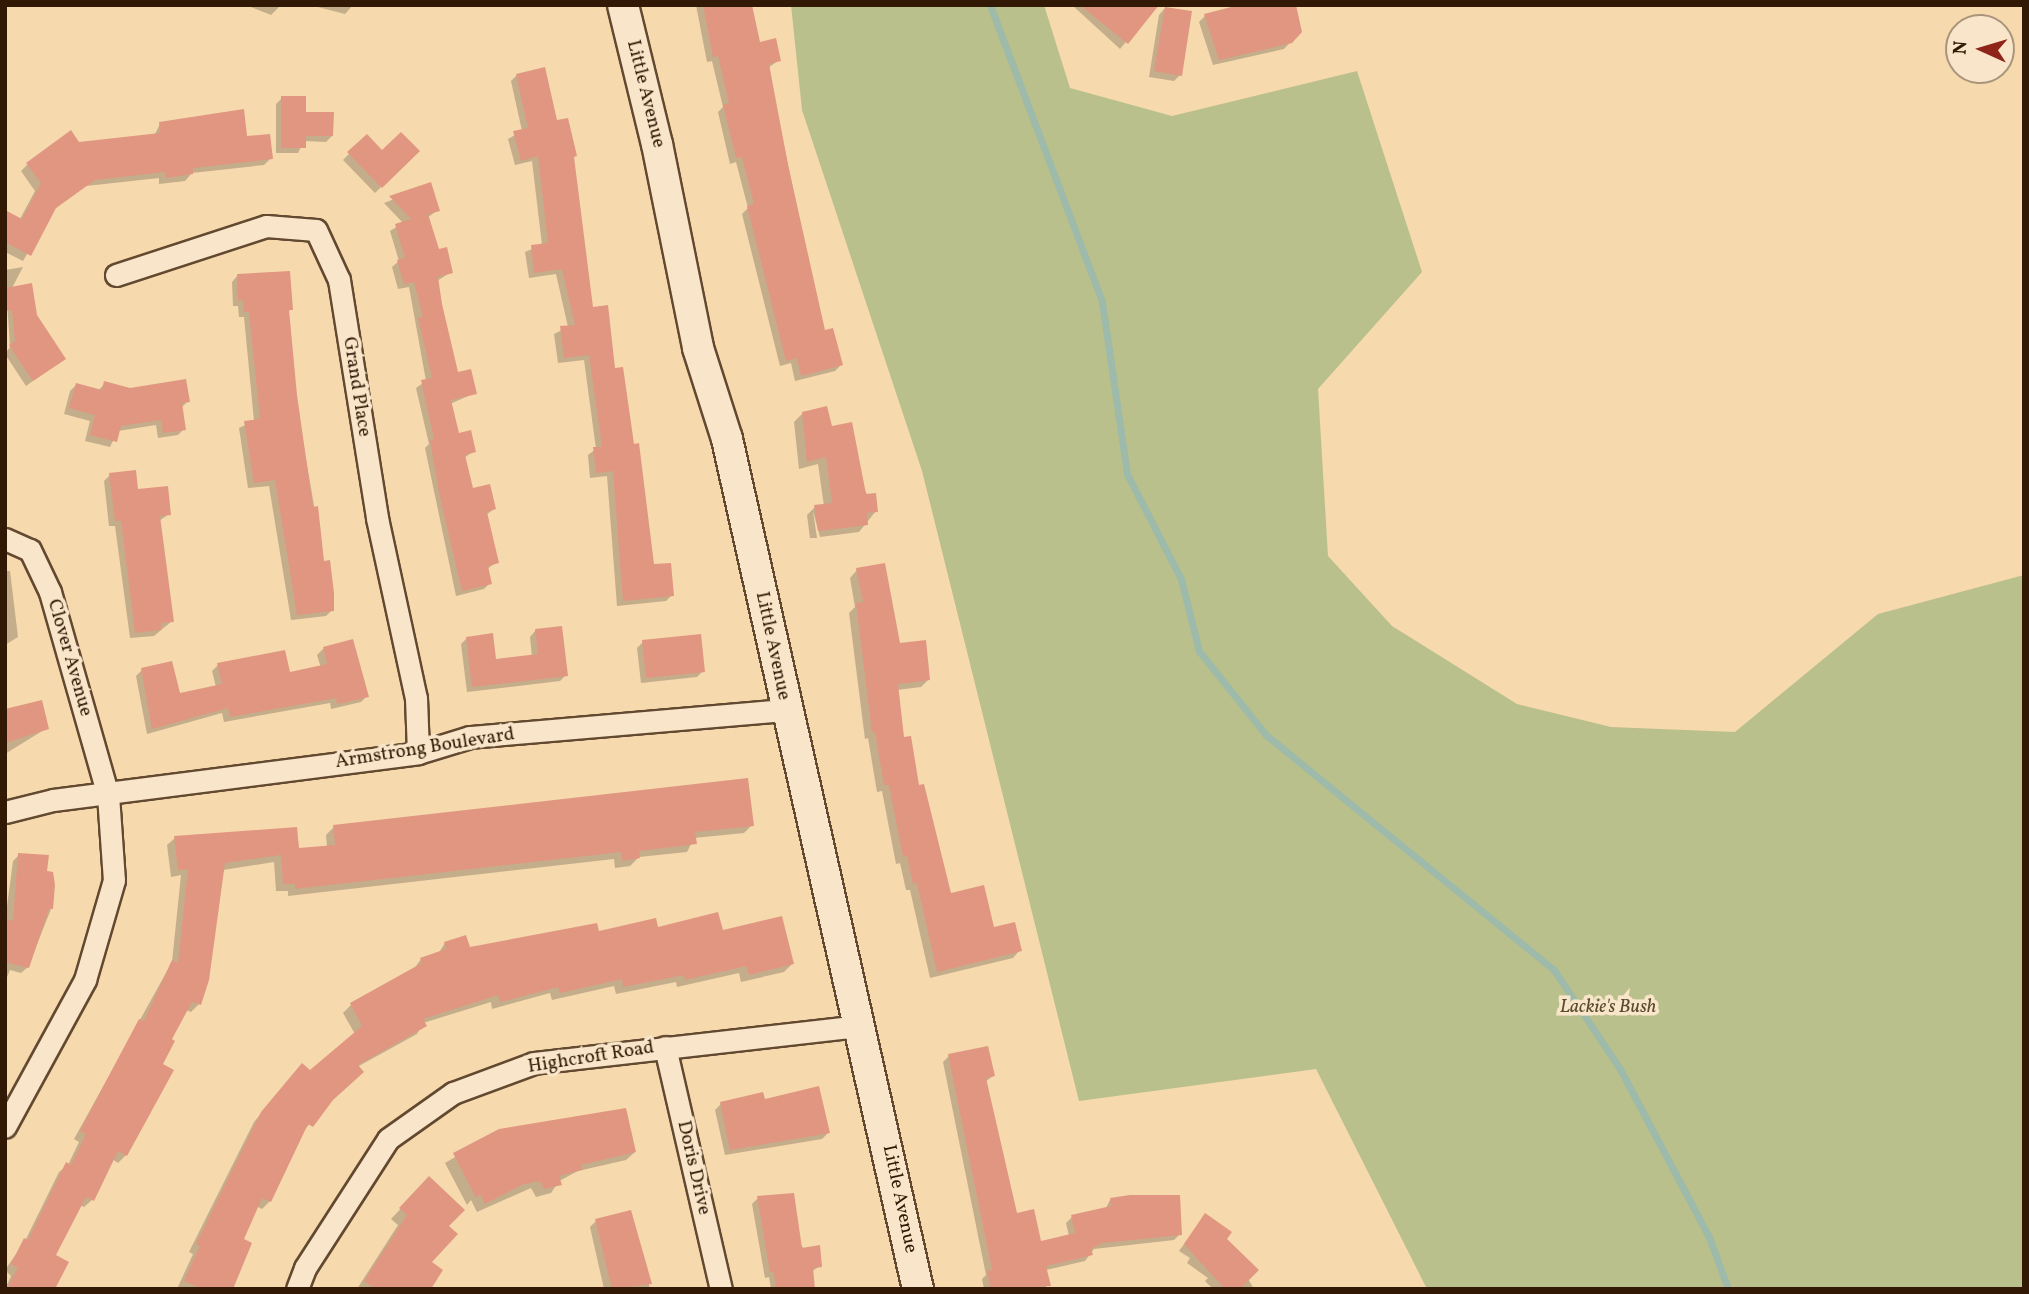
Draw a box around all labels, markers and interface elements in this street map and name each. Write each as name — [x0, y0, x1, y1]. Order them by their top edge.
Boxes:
north arrow — [1945, 14, 2015, 84]
street label: Little Avenue — [621, 38, 669, 150]
text: N — [1948, 40, 1974, 55]
street label: Grand Place — [337, 335, 375, 439]
street label: Little Avenue — [749, 590, 795, 702]
street label: Clover Avenue — [41, 597, 97, 719]
street label: Armstrong Boulevard — [334, 724, 516, 774]
park label: Lackie's Bush — [1560, 997, 1656, 1019]
street label: Highcroft Road — [526, 1037, 656, 1079]
street label: Doris Drive — [671, 1119, 715, 1217]
street label: Little Avenue — [876, 1143, 922, 1255]

